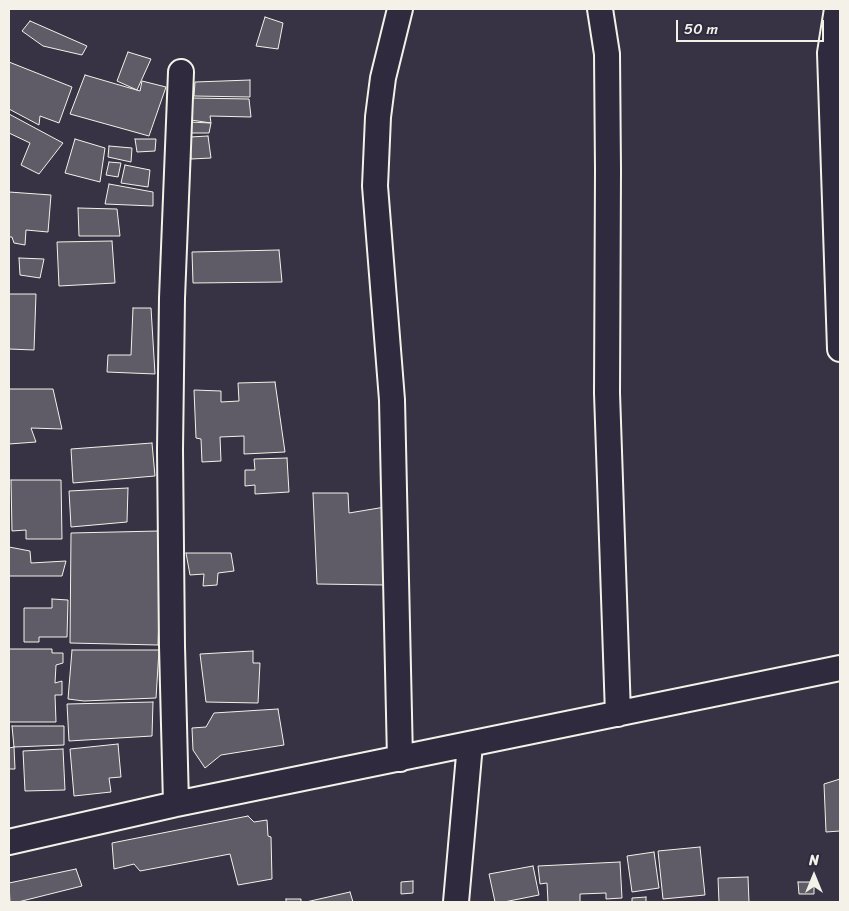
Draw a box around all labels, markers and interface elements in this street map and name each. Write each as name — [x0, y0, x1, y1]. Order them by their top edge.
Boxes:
scale bar — [679, 10, 826, 42]
text: 50 m — [684, 16, 718, 42]
text: N — [809, 848, 819, 873]
north arrow — [789, 851, 839, 901]

